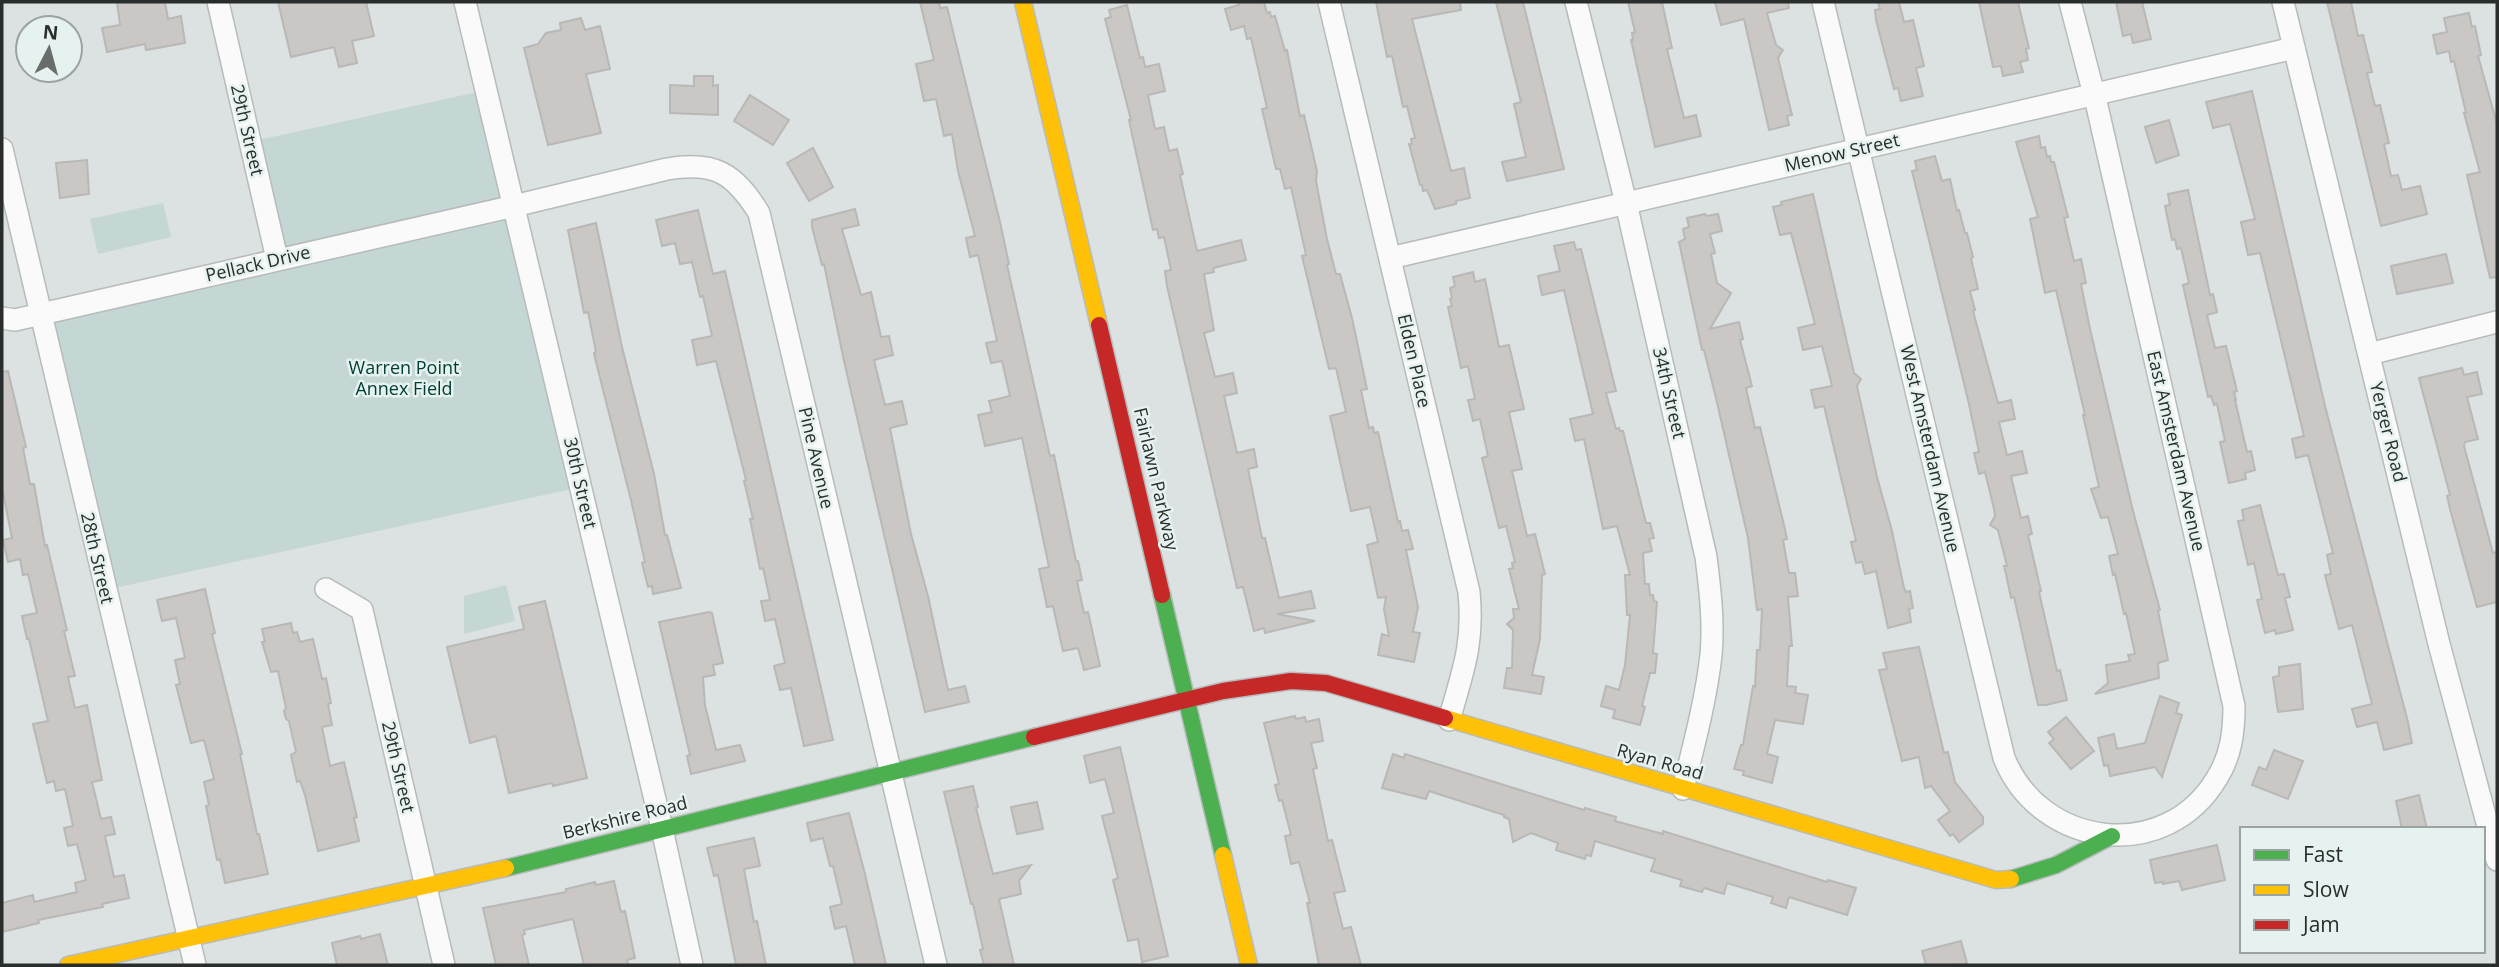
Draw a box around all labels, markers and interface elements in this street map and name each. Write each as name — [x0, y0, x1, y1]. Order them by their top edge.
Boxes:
north arrow — [14, 14, 84, 84]
text: N — [42, 18, 60, 46]
street label: 29th Street — [226, 82, 270, 178]
street label: Menow Street — [1782, 127, 1902, 177]
street label: Pellack Drive — [203, 239, 313, 287]
street label: Elden Place — [1393, 312, 1437, 410]
street label: West Amsterdam Avenue — [1895, 343, 1967, 555]
street label: 34th Street — [1648, 345, 1692, 441]
street label: East Amsterdam Avenue — [2142, 348, 2212, 553]
park label: Warren Point Annex Field — [349, 355, 459, 400]
street label: Yerger Road — [2365, 379, 2413, 484]
street label: Pine Avenue — [794, 404, 840, 511]
street label: Fairlawn Parkway — [1129, 405, 1185, 554]
street label: 30th Street — [559, 435, 603, 531]
street label: 28th Street — [76, 510, 120, 606]
street label: 29th Street — [377, 719, 421, 815]
street label: Ryan Road — [1614, 737, 1706, 785]
street label: Berkshire Road — [560, 790, 690, 844]
legend — [2240, 827, 2485, 953]
text: Fast — [2303, 840, 2343, 868]
text: Slow — [2303, 875, 2349, 903]
text: Jam — [2301, 910, 2340, 938]

